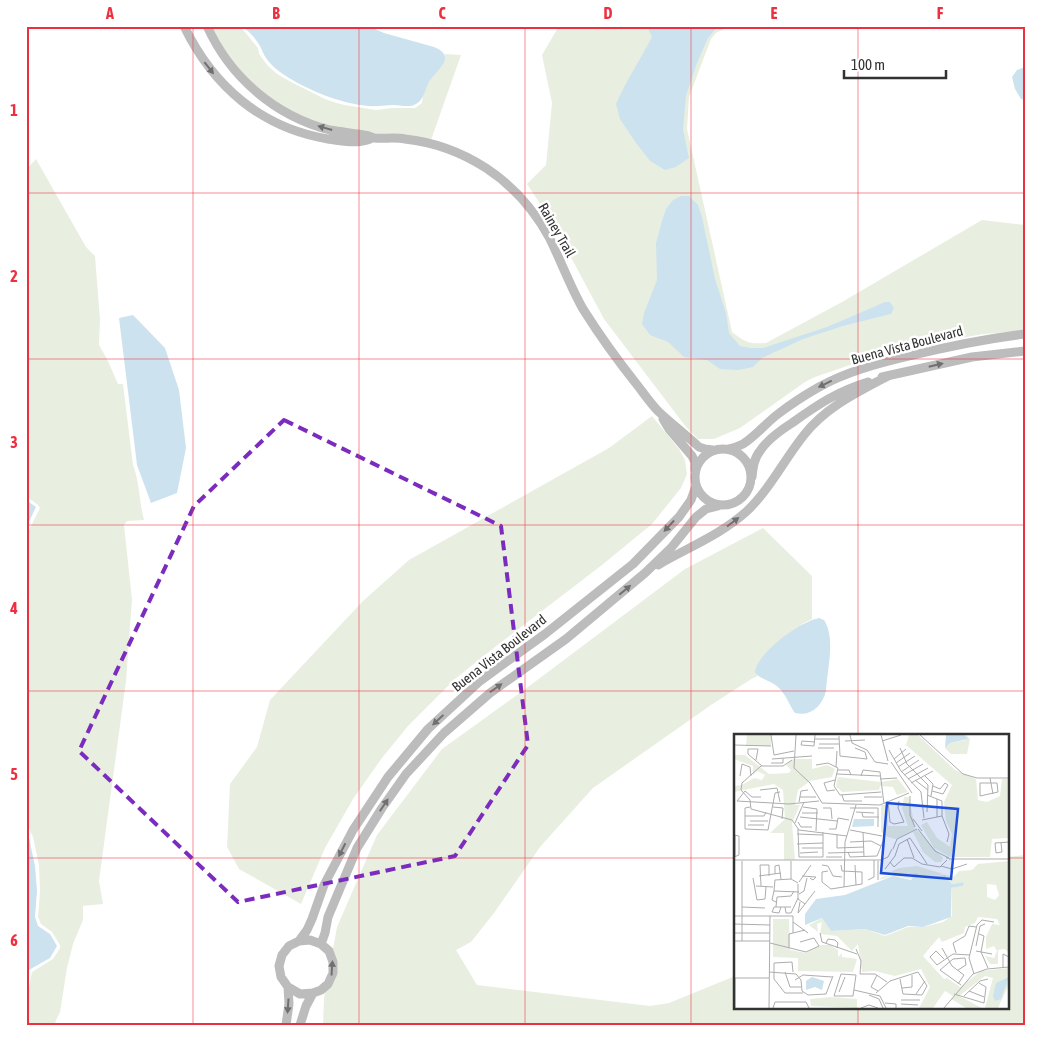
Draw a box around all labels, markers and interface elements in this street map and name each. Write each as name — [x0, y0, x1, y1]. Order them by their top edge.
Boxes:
text: A — [105, 4, 114, 22]
text: B — [272, 4, 280, 22]
text: C — [438, 4, 446, 22]
text: D — [604, 4, 613, 22]
text: E — [771, 4, 778, 22]
text: F — [937, 4, 944, 22]
scale bar — [844, 48, 946, 80]
text: 100 m — [851, 56, 885, 73]
one-way arrow — [204, 61, 214, 75]
text: 1 — [10, 101, 18, 119]
one-way arrow — [317, 124, 332, 132]
street label: Rainey Trail — [535, 200, 579, 260]
text: 2 — [10, 267, 18, 285]
street label: Buena Vista Boulevard — [849, 322, 965, 368]
one-way arrow — [928, 361, 943, 369]
one-way arrow — [818, 380, 833, 388]
text: 3 — [10, 433, 18, 451]
one-way arrow — [726, 517, 740, 527]
one-way arrow — [663, 520, 675, 532]
one-way arrow — [619, 584, 632, 595]
text: 4 — [9, 599, 18, 617]
street label: Buena Vista Boulevard — [449, 611, 549, 695]
one-way arrow — [490, 683, 503, 693]
one-way arrow — [432, 714, 444, 726]
inset map — [734, 734, 1008, 1008]
text: 5 — [10, 765, 18, 783]
one-way arrow — [379, 798, 389, 811]
one-way arrow — [338, 843, 346, 858]
text: 6 — [10, 931, 18, 949]
one-way arrow — [328, 960, 336, 976]
one-way arrow — [283, 998, 291, 1014]

